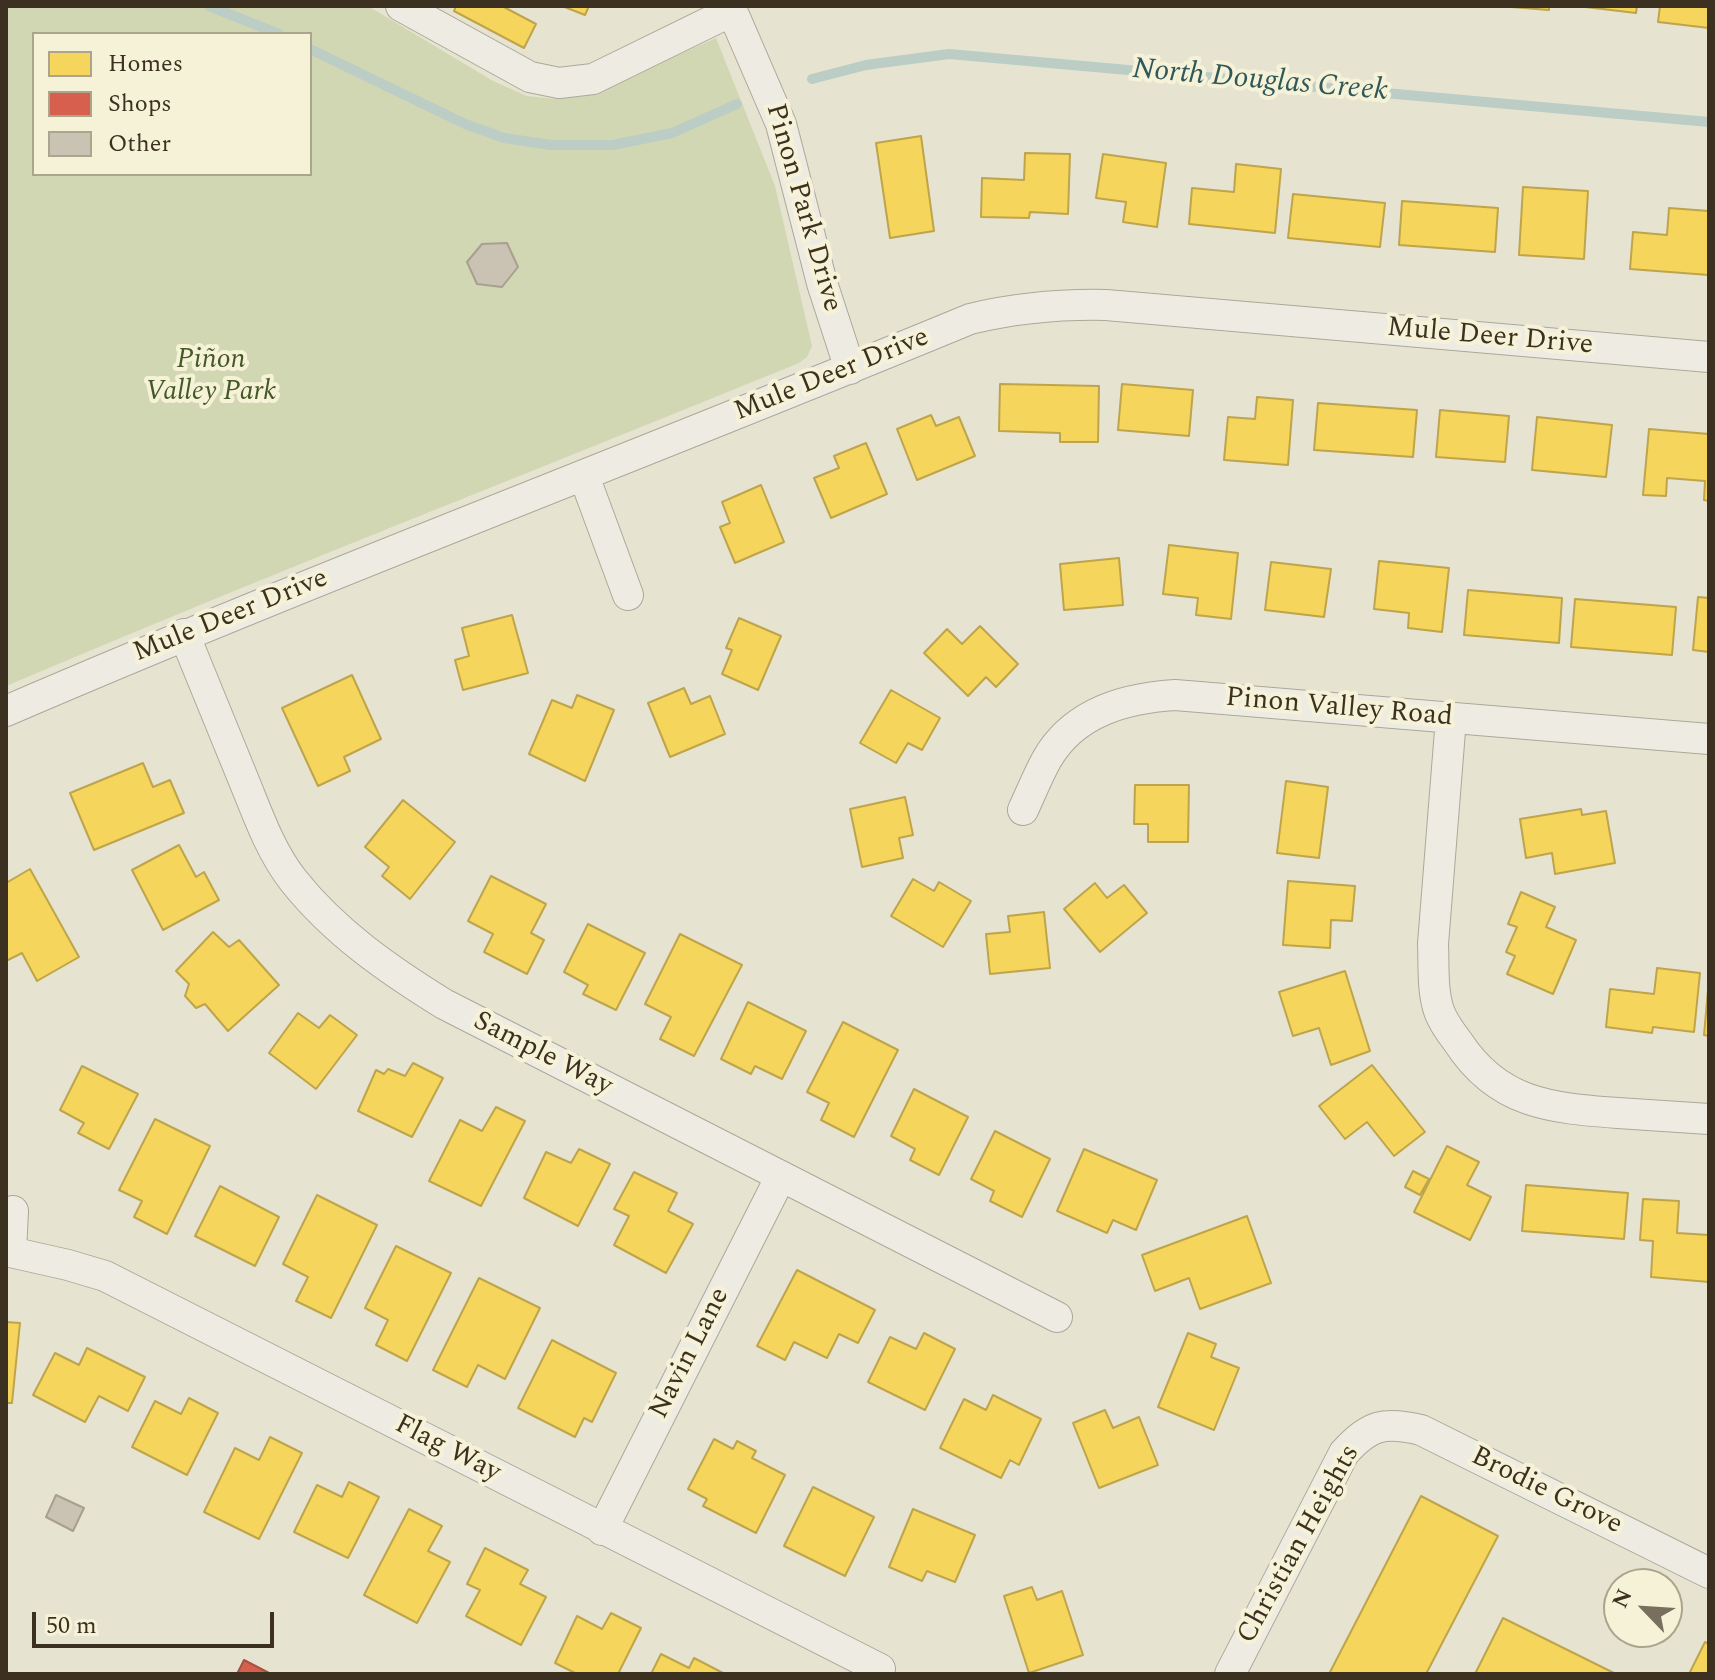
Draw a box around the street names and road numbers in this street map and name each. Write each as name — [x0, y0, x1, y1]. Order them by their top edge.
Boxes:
street label: Pinon Park Drive — [756, 100, 848, 316]
street label: Mule Deer Drive — [1386, 312, 1594, 364]
street label: Mule Deer Drive — [730, 322, 934, 430]
street label: Mule Deer Drive — [129, 563, 333, 671]
street label: Pinon Valley Road — [1224, 682, 1454, 736]
street label: Sample Way — [467, 1006, 617, 1104]
street label: Navin Lane — [644, 1283, 738, 1425]
street label: Flag Way — [388, 1409, 506, 1491]
street label: Christian Heights — [1231, 1440, 1369, 1650]
street label: Brodie Grove — [1465, 1441, 1627, 1543]

